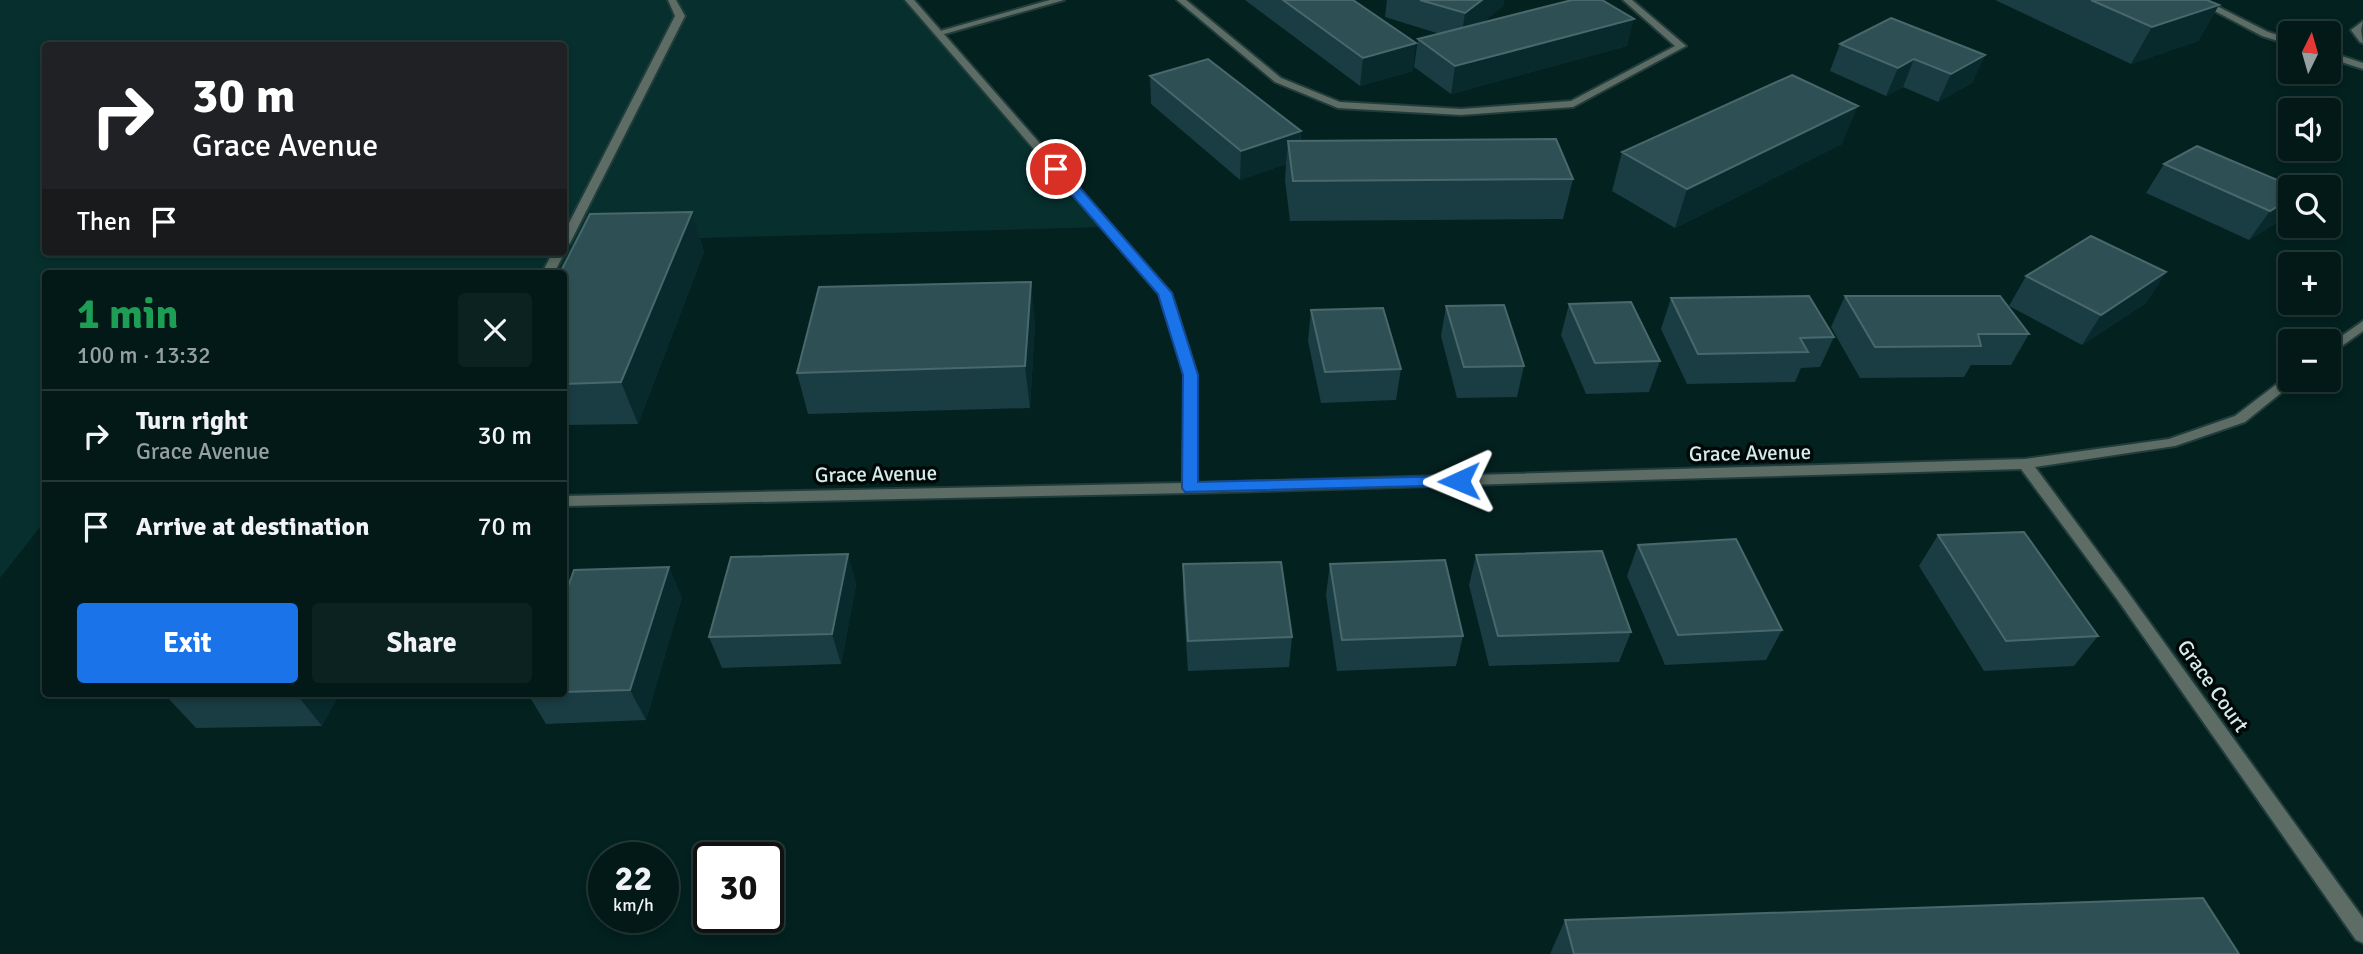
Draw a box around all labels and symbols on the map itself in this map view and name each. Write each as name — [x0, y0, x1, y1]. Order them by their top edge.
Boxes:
north arrow — [2278, 21, 2342, 84]
pin — [1026, 139, 1086, 199]
street label: Grace Avenue — [1689, 439, 1811, 467]
position arrow — [1422, 444, 1496, 518]
street label: Grace Avenue — [815, 460, 937, 488]
street label: Grace Court — [2172, 635, 2254, 737]
speed limit sign: 30 — [693, 842, 784, 933]

